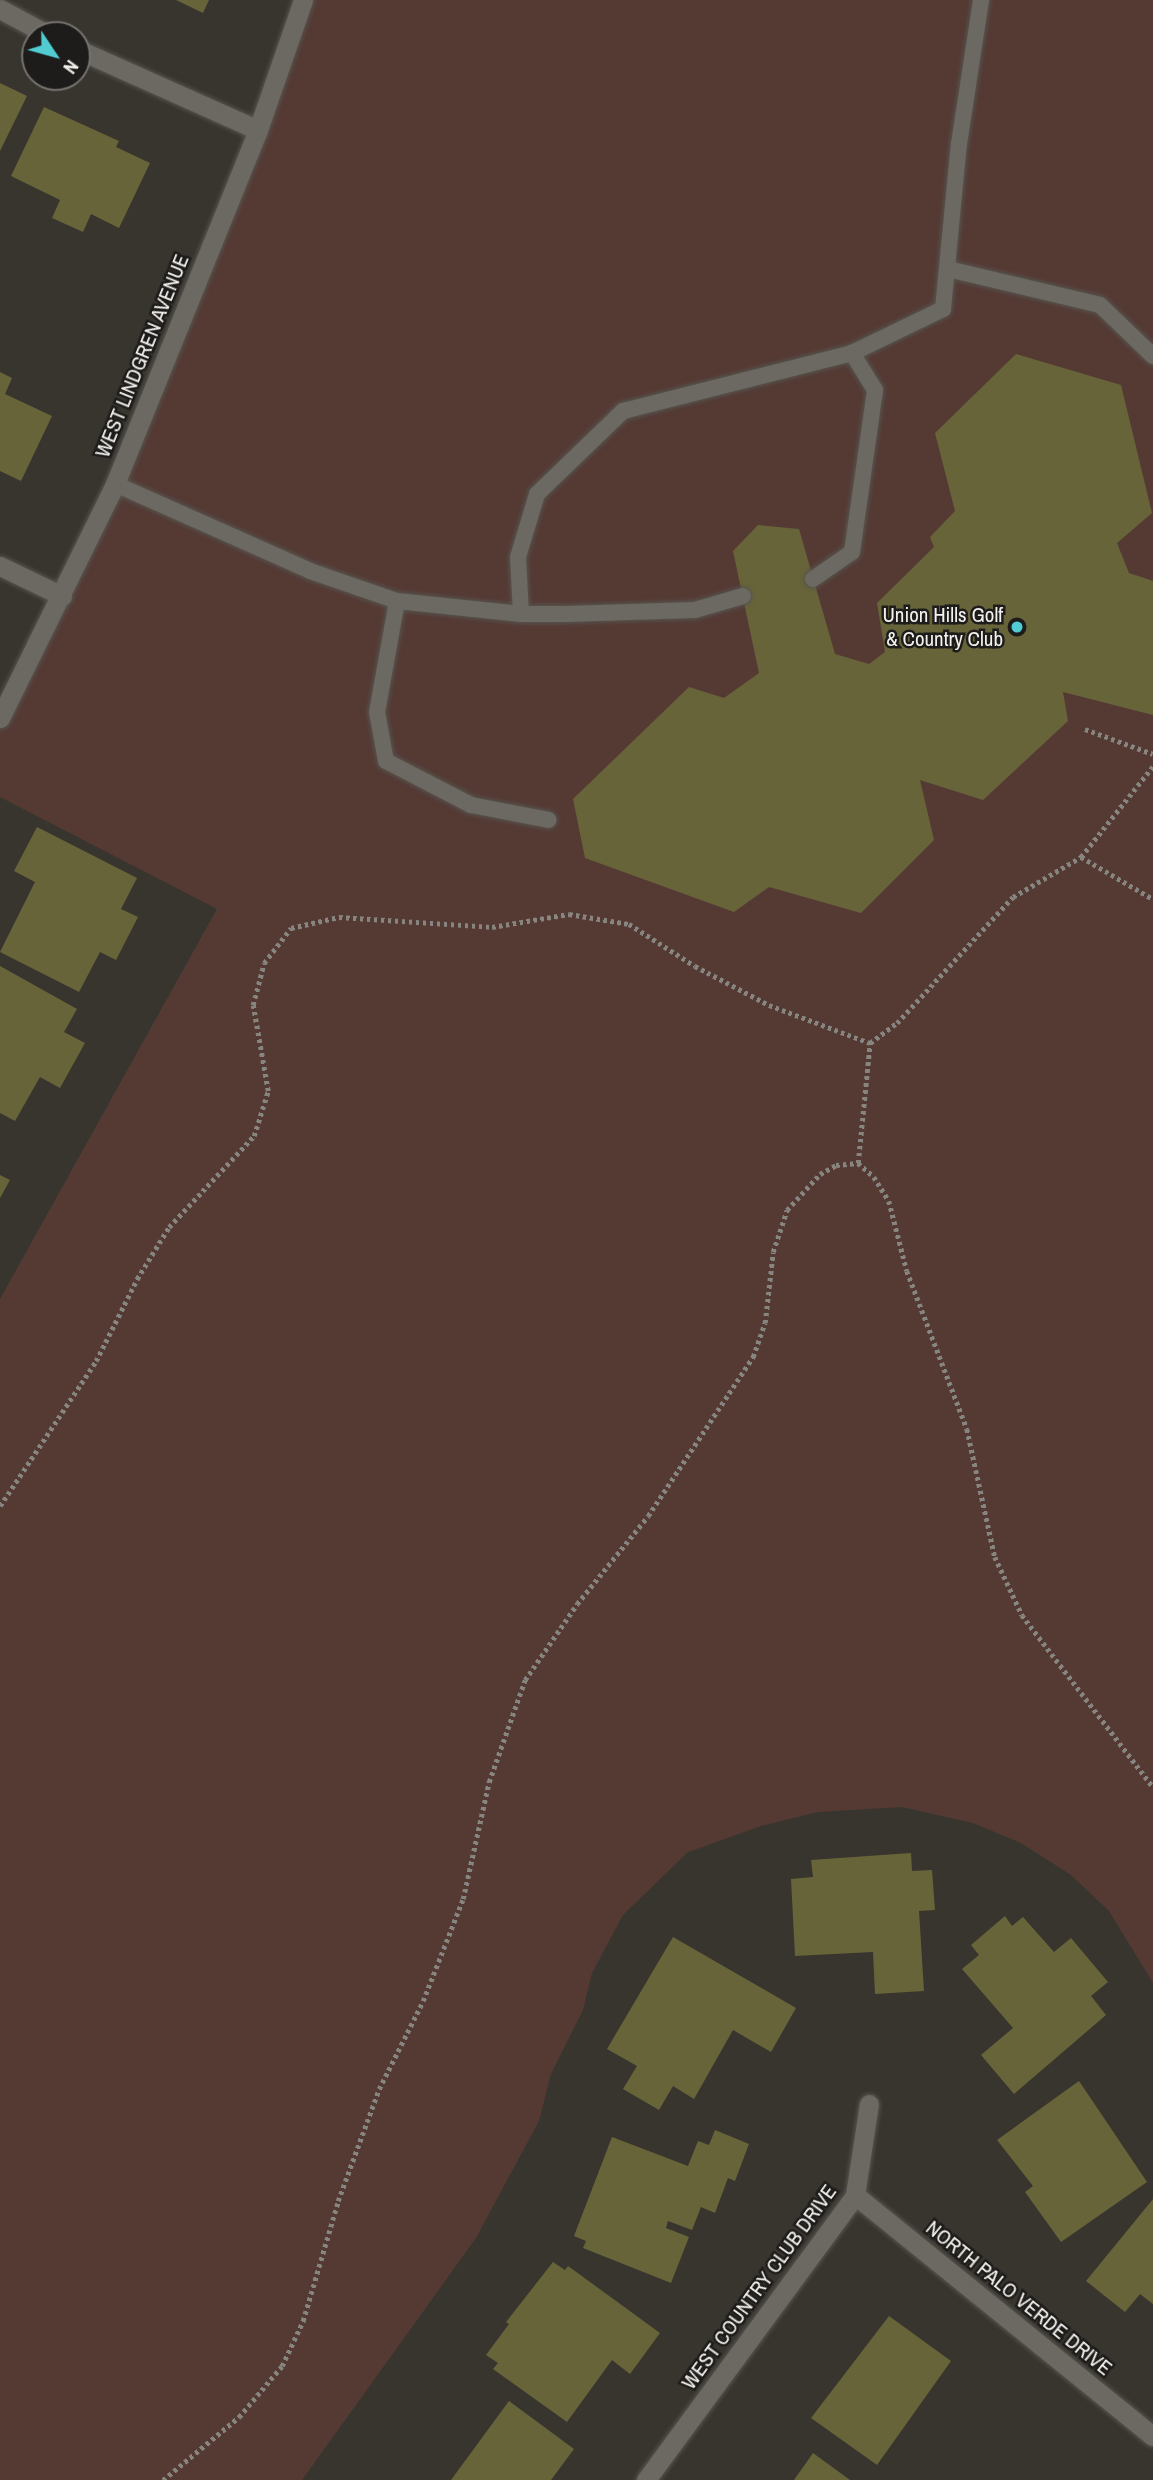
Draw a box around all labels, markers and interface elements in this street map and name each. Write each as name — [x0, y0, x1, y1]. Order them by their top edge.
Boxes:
north arrow — [21, 21, 91, 91]
text: N — [58, 55, 85, 79]
street label: WEST LINDGREN AVENUE — [90, 250, 194, 462]
place label: Union Hills Golf & Country Club — [882, 602, 1003, 652]
marker: Union Hills Golf & Country Club — [1009, 619, 1025, 635]
street label: WEST COUNTRY CLUB DRIVE — [676, 2179, 842, 2395]
street label: NORTH PALO VERDE DRIVE — [921, 2215, 1117, 2381]

